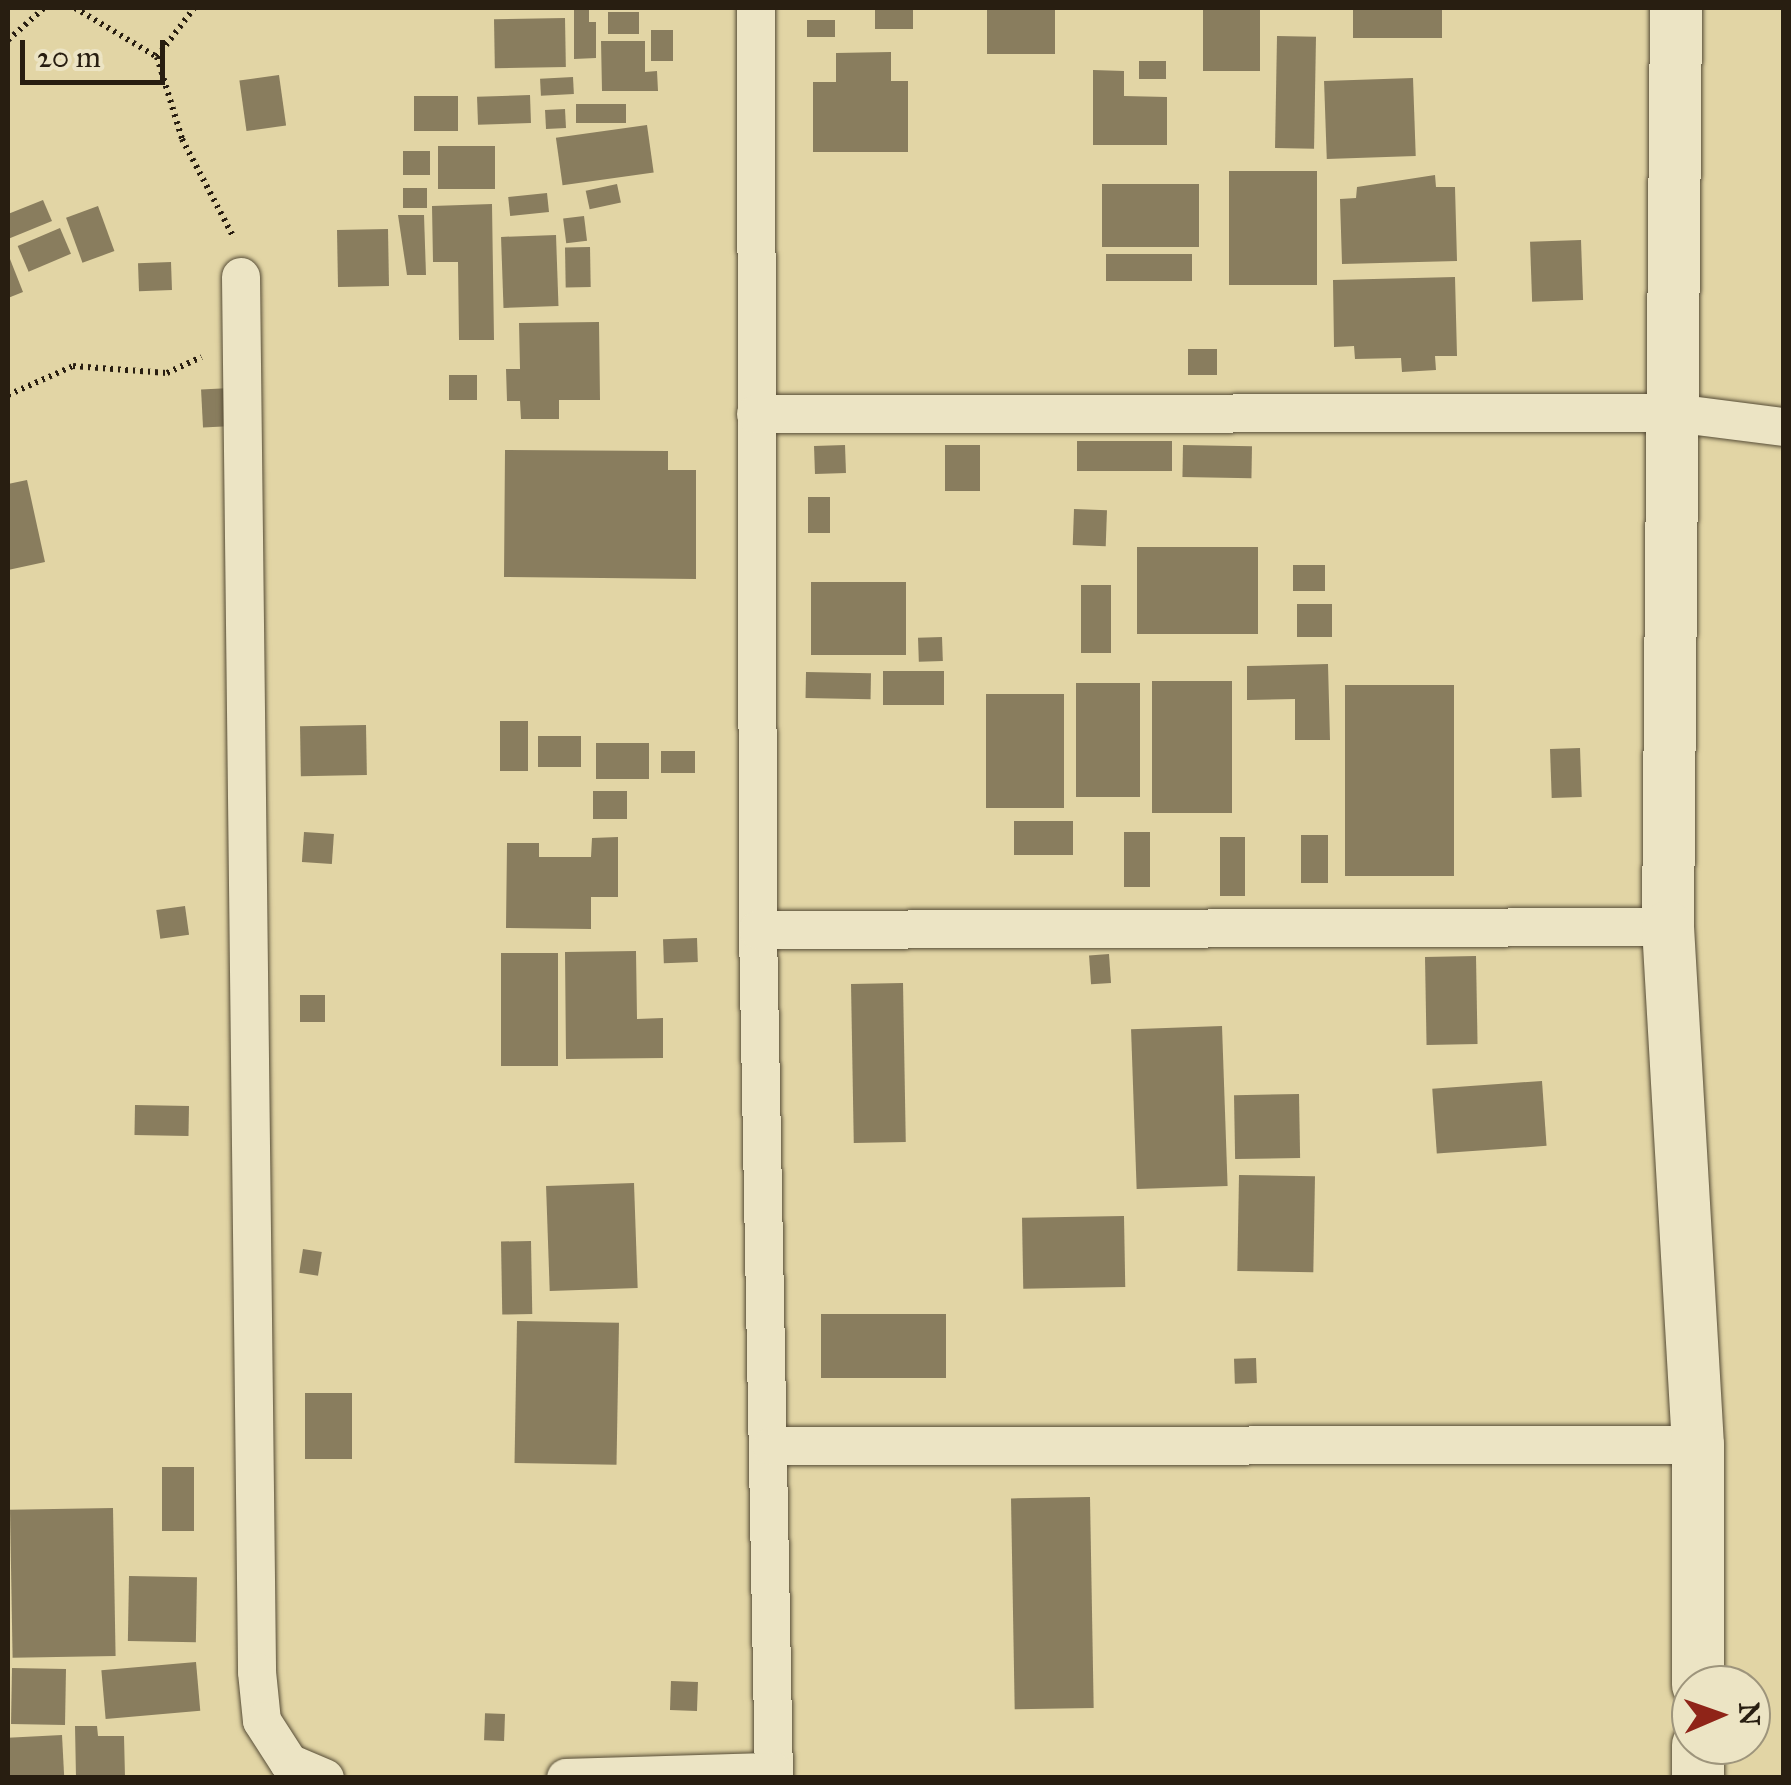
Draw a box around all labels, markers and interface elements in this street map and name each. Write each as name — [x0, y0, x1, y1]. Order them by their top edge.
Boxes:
scale bar — [25, 20, 170, 82]
text: 20 m — [37, 39, 101, 75]
north arrow — [1671, 1665, 1771, 1765]
text: N — [1732, 1702, 1767, 1726]

